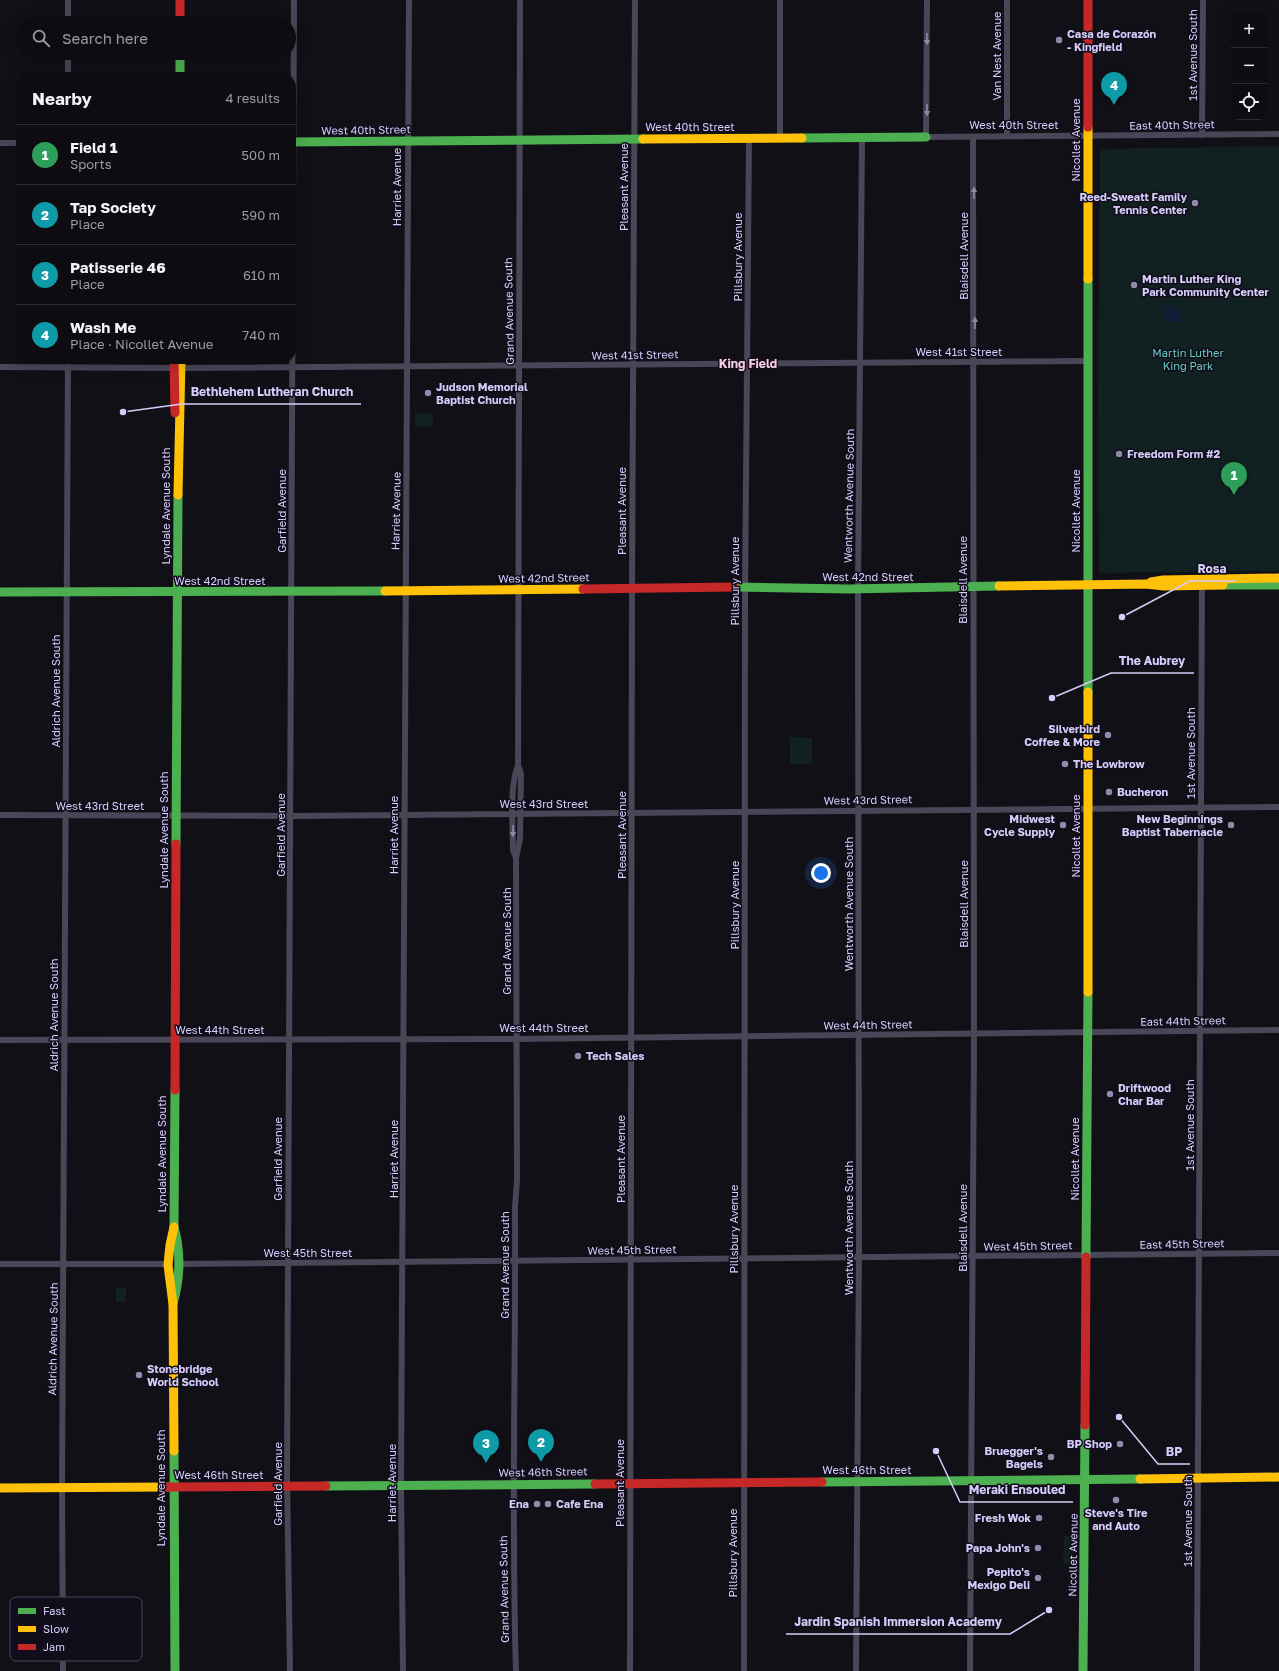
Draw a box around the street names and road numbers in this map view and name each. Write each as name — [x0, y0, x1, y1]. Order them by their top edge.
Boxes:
street label: 1st Avenue South — [1186, 9, 1199, 101]
street label: Van Nest Avenue — [990, 12, 1003, 101]
street label: Nicollet Avenue — [1069, 98, 1082, 182]
street label: East 40th Street — [1129, 117, 1215, 132]
street label: West 40th Street — [969, 118, 1059, 131]
street label: West 40th Street — [645, 120, 735, 133]
street label: West 40th Street — [321, 122, 411, 137]
street label: Pleasant Avenue — [617, 143, 630, 231]
street label: Harriet Avenue — [390, 148, 403, 226]
street label: Blaisdell Avenue — [957, 212, 970, 300]
street label: Pillsbury Avenue — [731, 213, 744, 301]
street label: Grand Avenue South — [501, 257, 516, 365]
street label: West 41st Street — [915, 345, 1003, 358]
street label: West 41st Street — [591, 347, 679, 362]
street label: Wentworth Avenue South — [841, 429, 856, 563]
street label: Lyndale Avenue South — [159, 448, 172, 564]
street label: Pleasant Avenue — [615, 467, 628, 555]
street label: Garfield Avenue — [275, 469, 288, 553]
street label: Nicollet Avenue — [1069, 469, 1082, 553]
street label: Harriet Avenue — [388, 472, 403, 550]
street label: Blaisdell Avenue — [956, 536, 969, 624]
street label: Pillsbury Avenue — [728, 537, 741, 625]
street label: West 42nd Street — [498, 570, 590, 585]
street label: West 42nd Street — [822, 570, 914, 583]
street label: West 42nd Street — [174, 574, 266, 587]
street label: Aldrich Avenue South — [49, 634, 62, 748]
street label: 1st Avenue South — [1184, 707, 1197, 799]
street label: Lyndale Avenue South — [157, 772, 170, 888]
street label: Pleasant Avenue — [615, 791, 628, 879]
street label: West 43rd Street — [823, 792, 913, 807]
street label: Garfield Avenue — [274, 793, 287, 877]
street label: Nicollet Avenue — [1069, 794, 1082, 878]
street label: Harriet Avenue — [387, 796, 400, 874]
street label: West 43rd Street — [500, 797, 588, 810]
street label: West 43rd Street — [56, 799, 144, 812]
street label: Wentworth Avenue South — [842, 837, 855, 971]
street label: Blaisdell Avenue — [957, 860, 970, 948]
street label: Pillsbury Avenue — [728, 861, 741, 949]
street label: Grand Avenue South — [500, 887, 513, 995]
street label: Aldrich Avenue South — [47, 958, 60, 1072]
street label: East 44th Street — [1140, 1013, 1226, 1028]
street label: West 44th Street — [823, 1017, 913, 1032]
street label: West 44th Street — [499, 1021, 589, 1034]
street label: West 44th Street — [175, 1023, 265, 1036]
street label: 1st Avenue South — [1183, 1079, 1196, 1171]
street label: Lyndale Avenue South — [155, 1096, 168, 1212]
street label: Pleasant Avenue — [614, 1115, 627, 1203]
street label: Garfield Avenue — [271, 1117, 284, 1201]
street label: Nicollet Avenue — [1068, 1117, 1081, 1201]
street label: Harriet Avenue — [387, 1120, 400, 1198]
street label: Wentworth Avenue South — [842, 1161, 855, 1295]
street label: Blaisdell Avenue — [956, 1184, 969, 1272]
street label: Pillsbury Avenue — [727, 1185, 740, 1273]
street label: Grand Avenue South — [498, 1211, 511, 1319]
street label: East 45th Street — [1139, 1236, 1225, 1251]
street label: West 45th Street — [983, 1238, 1073, 1253]
street label: West 45th Street — [587, 1242, 677, 1257]
street label: West 45th Street — [263, 1246, 353, 1259]
street label: Aldrich Avenue South — [45, 1282, 60, 1396]
street label: Lyndale Avenue South — [154, 1430, 167, 1546]
street label: Pleasant Avenue — [613, 1439, 626, 1527]
street label: Garfield Avenue — [271, 1442, 284, 1526]
street label: Harriet Avenue — [385, 1444, 398, 1522]
street label: West 46th Street — [822, 1463, 912, 1476]
street label: West 46th Street — [498, 1464, 588, 1479]
street label: West 46th Street — [174, 1468, 264, 1481]
street label: 1st Avenue South — [1181, 1475, 1194, 1567]
street label: Pillsbury Avenue — [726, 1509, 739, 1597]
street label: Nicollet Avenue — [1065, 1513, 1080, 1597]
street label: Grand Avenue South — [496, 1535, 511, 1643]

